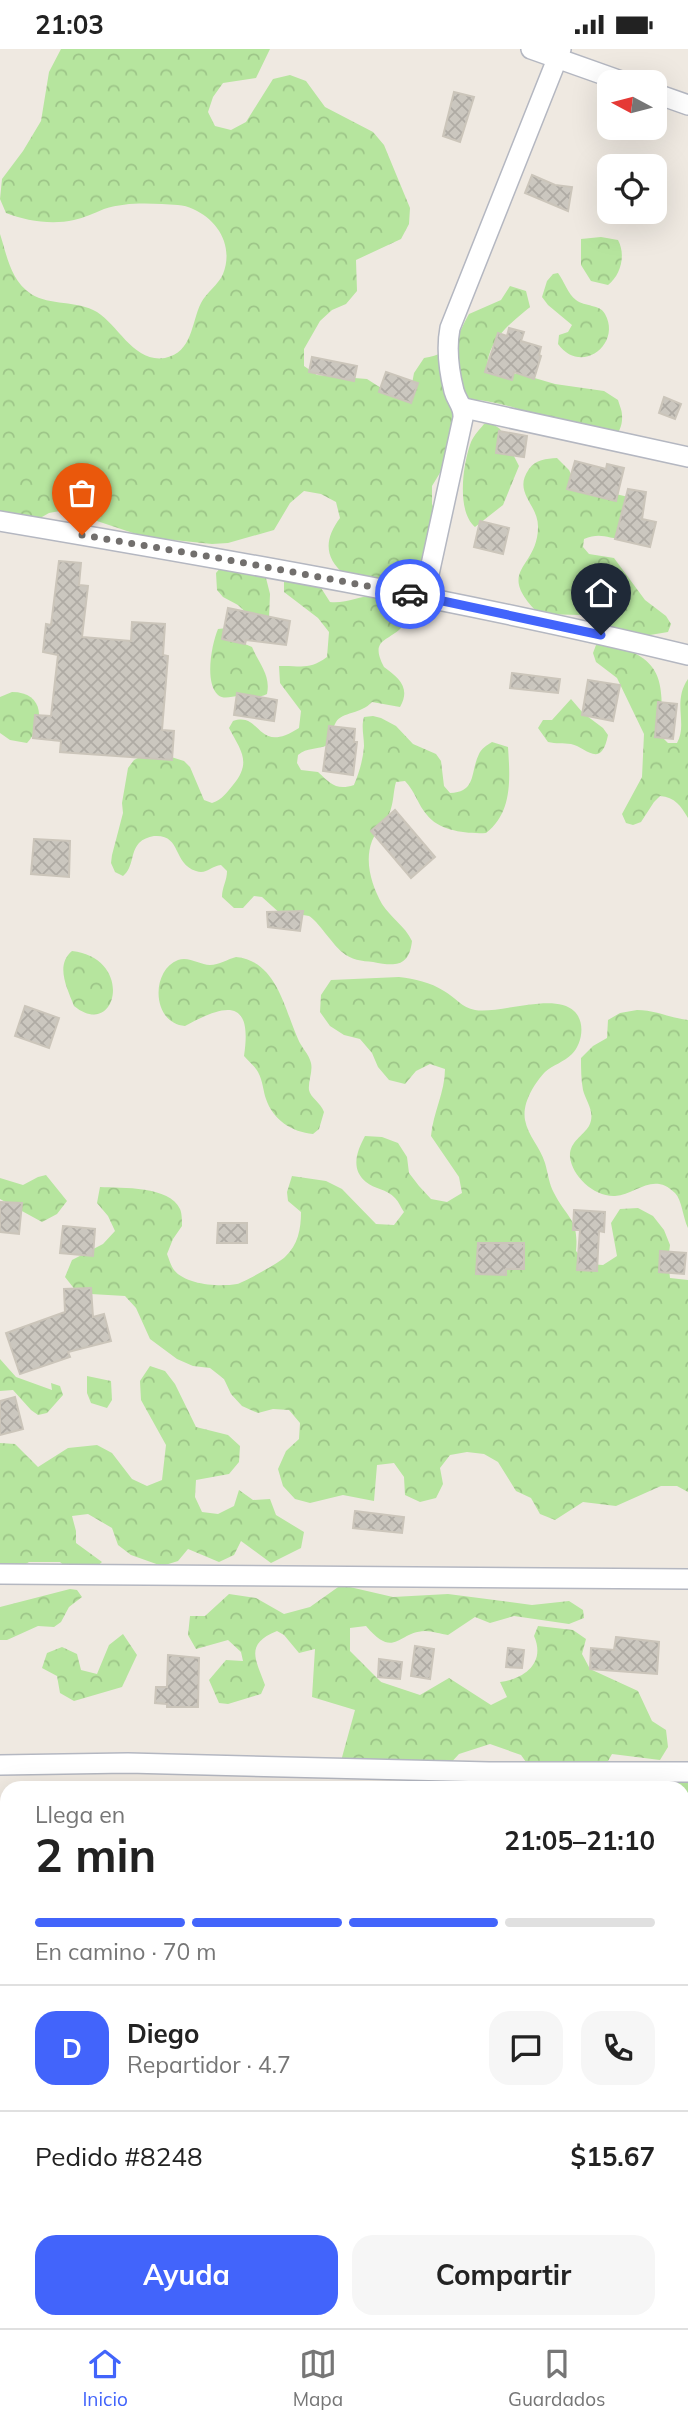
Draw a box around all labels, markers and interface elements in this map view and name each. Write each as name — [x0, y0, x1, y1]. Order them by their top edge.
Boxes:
text: 21:03 — [35, 8, 104, 41]
north arrow — [597, 70, 667, 140]
map controls — [597, 70, 667, 224]
button: locate — [597, 154, 667, 224]
pin — [52, 463, 112, 535]
icon: bag — [63, 474, 101, 512]
courier — [375, 559, 445, 629]
pin — [571, 563, 631, 635]
icon: home — [582, 574, 620, 612]
icon: car — [391, 575, 429, 613]
text: Llega en — [35, 1800, 125, 1829]
text: 21:05–21:10 — [504, 1824, 655, 1857]
text: 2 min — [35, 1826, 156, 1884]
text: En camino · 70 m — [35, 1937, 217, 1966]
button: chat — [489, 2011, 563, 2085]
button: phone — [581, 2011, 655, 2085]
text: Diego — [127, 2017, 199, 2050]
text: D — [62, 2032, 82, 2065]
text: Repartidor · 4.7 — [127, 2050, 291, 2079]
text: Pedido #8248 — [35, 2140, 203, 2173]
text: $15.67 — [571, 2140, 655, 2173]
button: Ayuda — [35, 2235, 338, 2315]
button: Compartir — [352, 2235, 655, 2315]
tab: Inicio — [82, 2345, 128, 2411]
tab: Mapa — [293, 2345, 343, 2411]
tab: Guardados — [508, 2345, 606, 2411]

